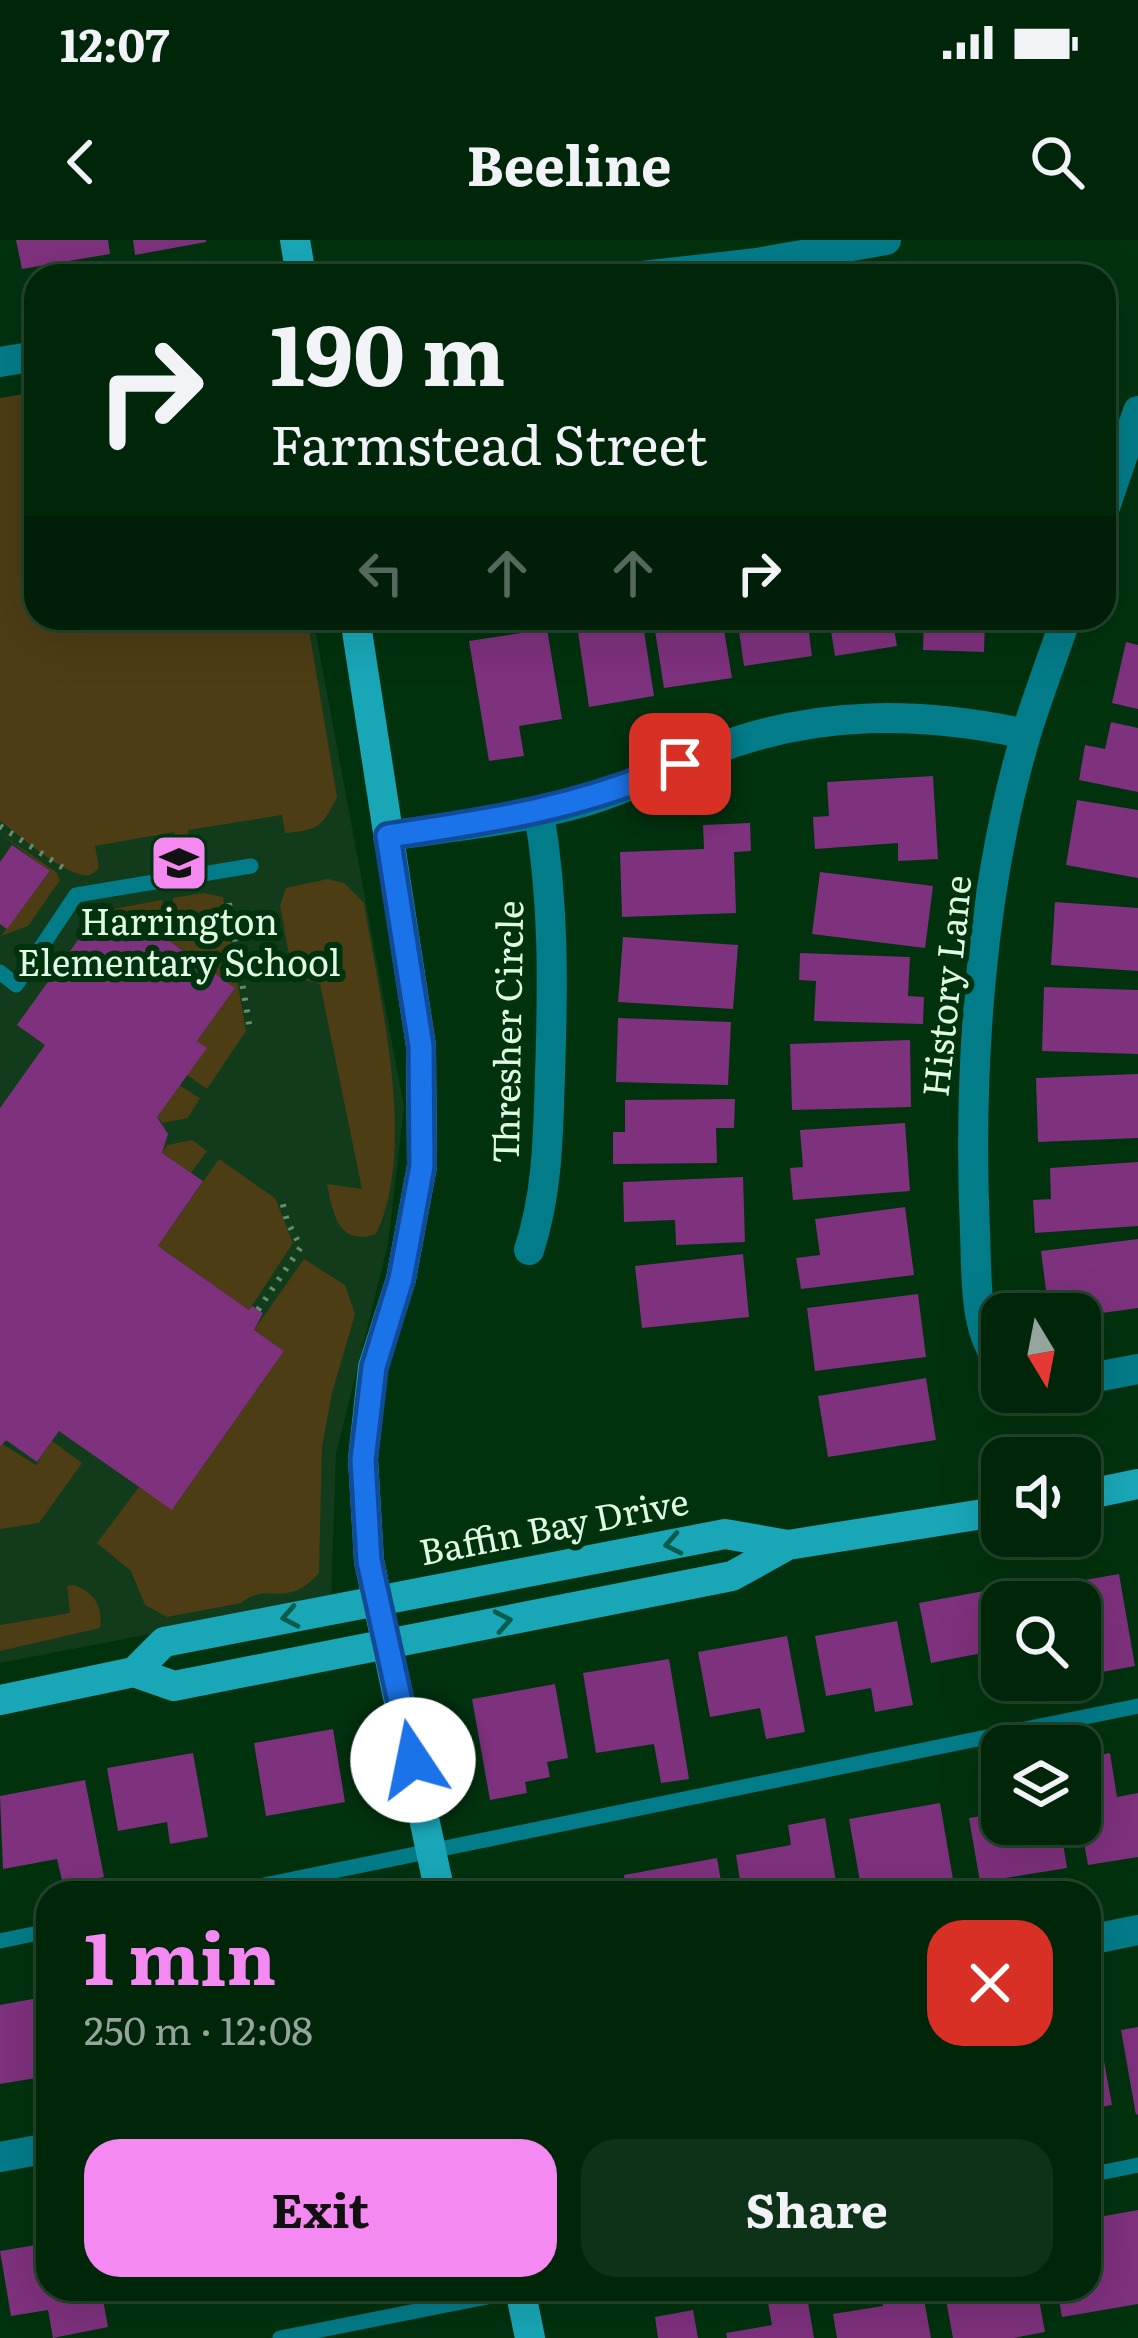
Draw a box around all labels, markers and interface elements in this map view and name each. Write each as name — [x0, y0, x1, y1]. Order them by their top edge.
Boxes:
text: 12:07 — [60, 9, 169, 76]
text: Beeline — [466, 122, 672, 203]
icon: back — [48, 129, 114, 195]
icon: search — [1024, 129, 1090, 195]
text: 190 m — [270, 287, 505, 412]
icon: right — [72, 312, 228, 468]
text: Farmstead Street — [270, 401, 708, 482]
icon: left — [348, 540, 414, 606]
icon: ahead — [474, 540, 540, 606]
icon: ahead — [600, 540, 666, 606]
icon: right — [726, 540, 792, 606]
pin — [629, 713, 731, 815]
icon: arrive — [647, 731, 713, 797]
school or university icon: Harrington Elementary School — [148, 832, 210, 894]
street label: History Lane — [907, 872, 982, 1099]
place label: Harrington Elementary School — [17, 893, 341, 987]
street label: Thresher Circle — [477, 900, 534, 1164]
north arrow — [981, 1293, 1101, 1413]
map controls — [981, 1293, 1101, 1845]
button: sound — [981, 1437, 1101, 1557]
street label: Baffin Bay Drive — [414, 1472, 693, 1577]
one-way arrow — [664, 1530, 684, 1556]
button: search — [981, 1581, 1101, 1701]
one-way arrow — [281, 1603, 301, 1629]
one-way arrow — [493, 1609, 513, 1635]
position arrow — [350, 1697, 476, 1823]
button: layers — [981, 1725, 1101, 1845]
text: 1 min — [84, 1900, 276, 2007]
button: close — [927, 1920, 1053, 2046]
text: 250 m · 12:08 — [84, 1999, 313, 2057]
button: Exit — [84, 2139, 557, 2277]
button: Share — [581, 2139, 1053, 2277]

